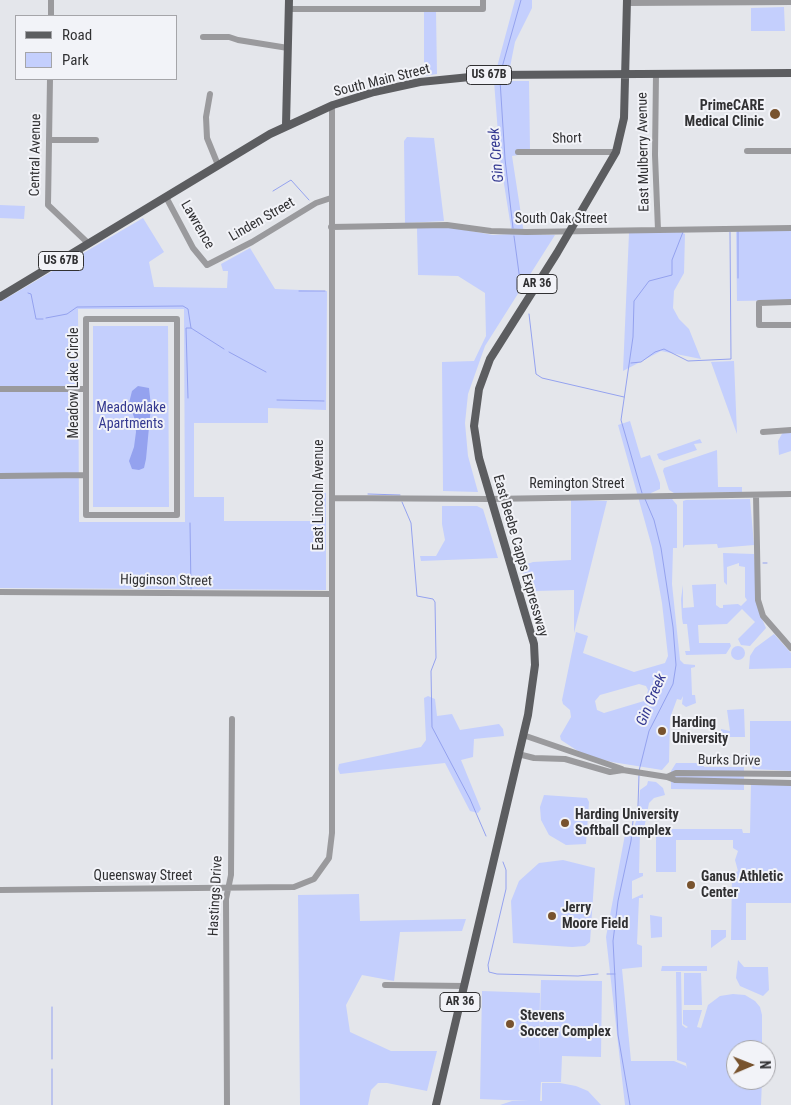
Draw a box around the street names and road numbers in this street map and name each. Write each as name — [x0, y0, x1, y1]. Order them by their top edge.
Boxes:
street label: South Main Street — [332, 61, 432, 101]
road number: US 67B — [466, 66, 512, 84]
street label: East Mulberry Avenue — [635, 92, 653, 212]
street label: Central Avenue — [27, 113, 45, 197]
street label: Short — [552, 130, 582, 148]
street label: Linden Street — [226, 194, 298, 246]
street label: Lawrence — [176, 198, 218, 252]
street label: South Oak Street — [515, 211, 607, 227]
road number: US 67B — [38, 252, 84, 270]
road number: AR 36 — [517, 274, 557, 294]
street label: Meadow Lake Circle — [66, 328, 82, 438]
street label: East Lincoln Avenue — [311, 439, 327, 551]
street label: East Beebe Capps Expressway — [489, 473, 551, 639]
street label: Remington Street — [529, 476, 625, 492]
street label: Higginson Street — [120, 572, 212, 590]
street label: Burks Drive — [698, 752, 760, 770]
street label: Hastings Drive — [206, 855, 226, 937]
street label: Queensway Street — [93, 868, 193, 884]
road number: AR 36 — [440, 992, 480, 1012]

